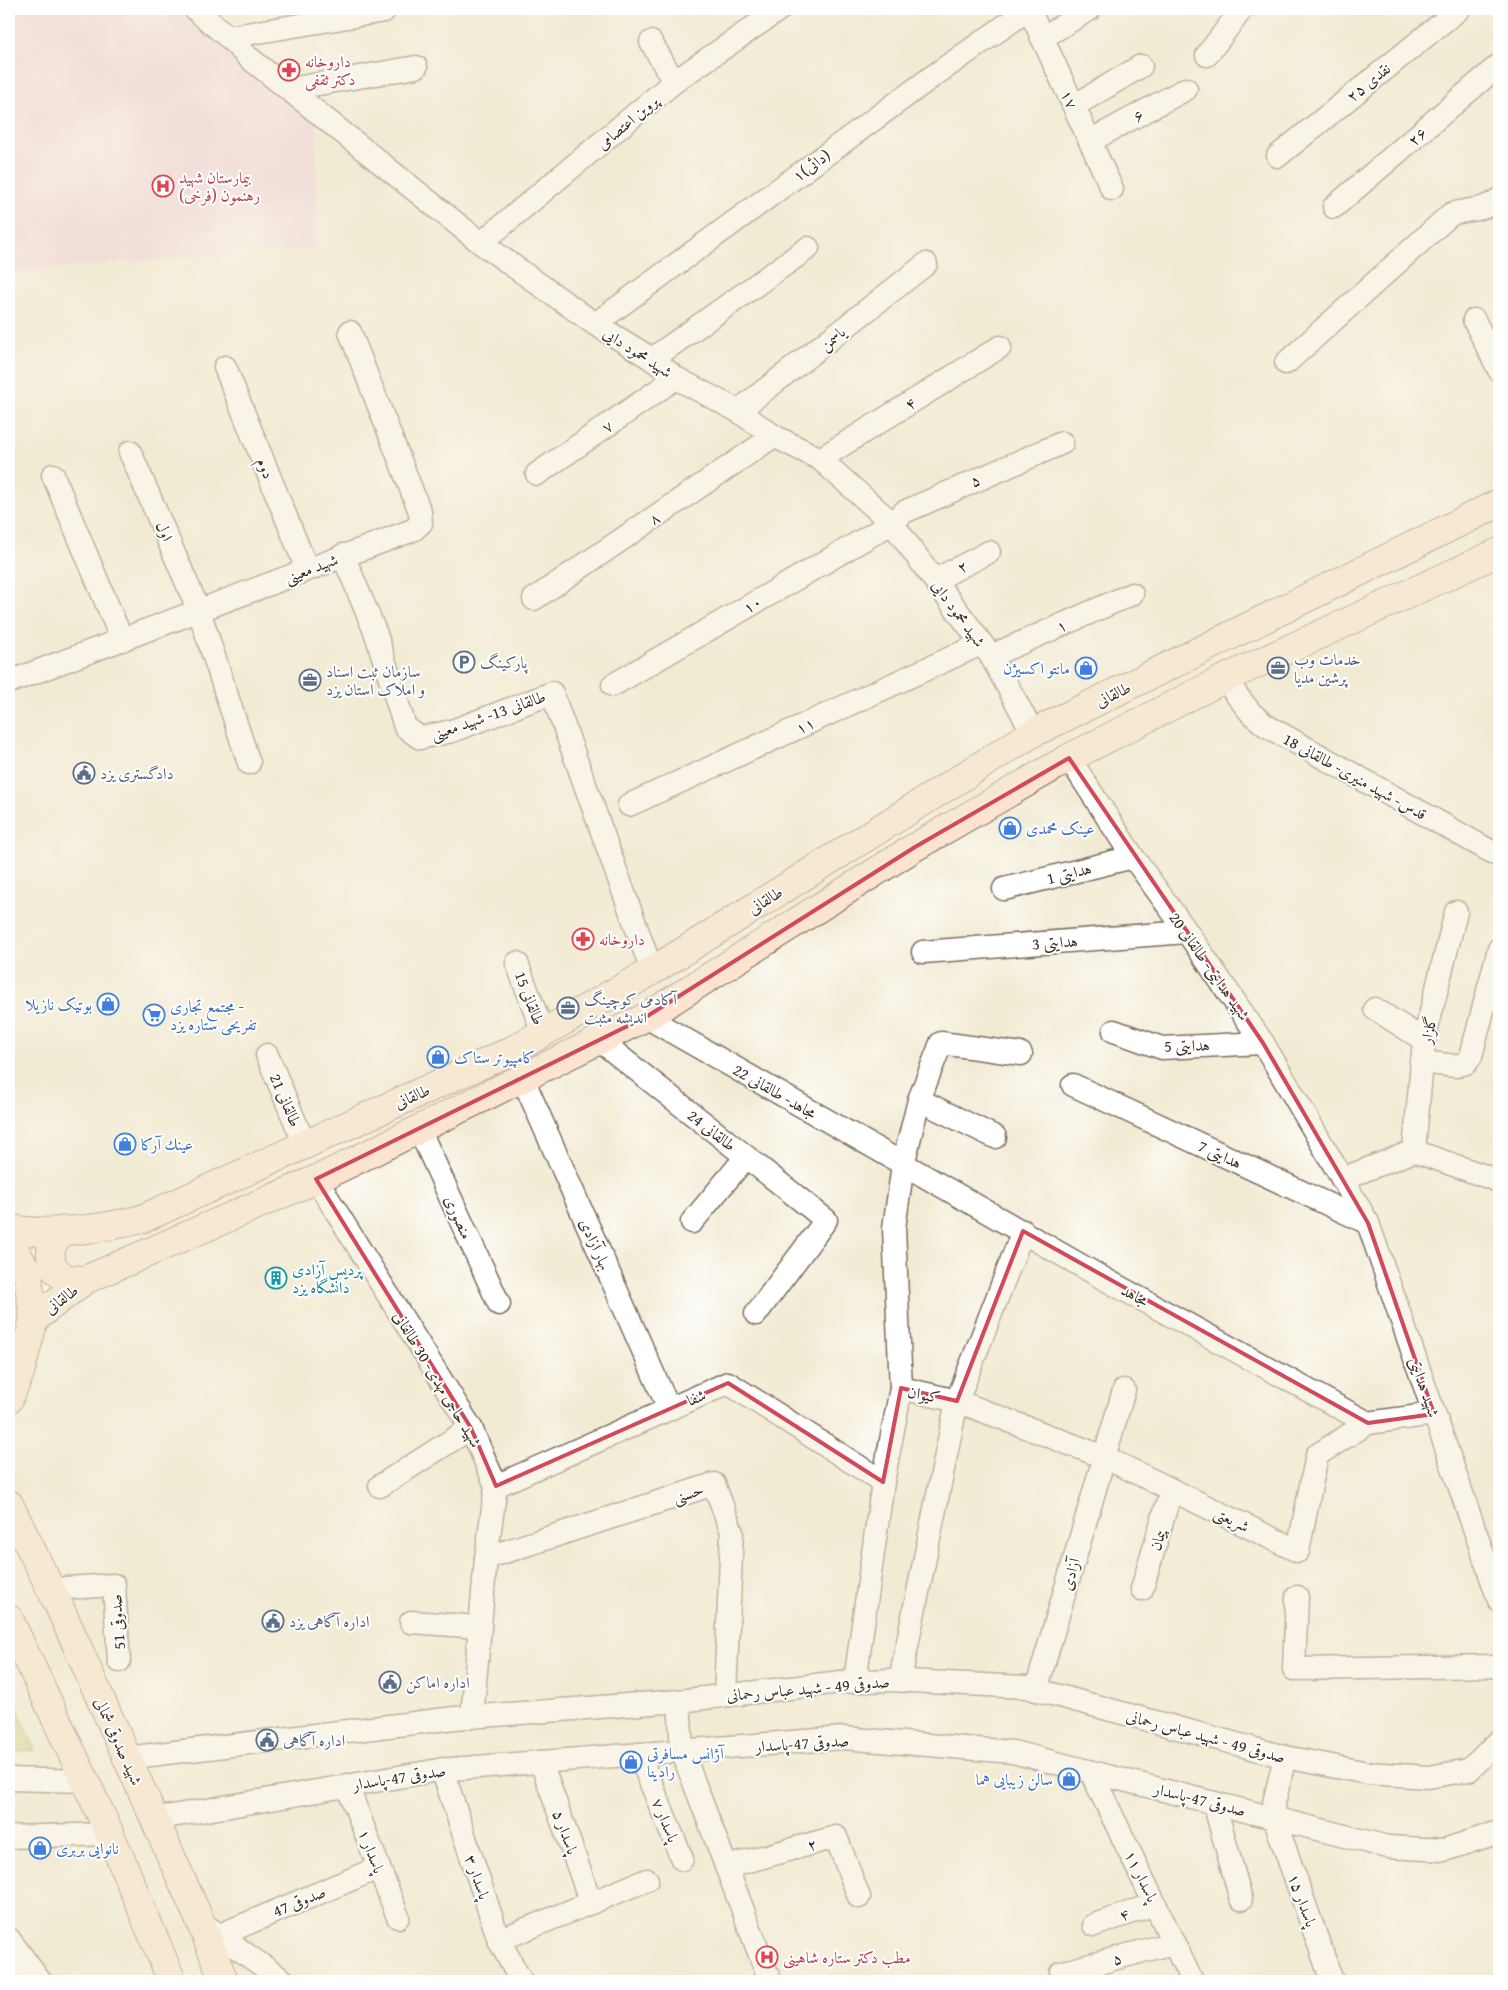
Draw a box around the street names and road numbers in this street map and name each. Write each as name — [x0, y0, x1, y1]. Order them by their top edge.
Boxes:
street label: ۲۵ نقدی — [1341, 57, 1395, 107]
street label: ۱۷ — [1055, 85, 1085, 113]
street label: پروین اعتصامی — [591, 88, 665, 155]
street label: ۶ — [1128, 102, 1148, 128]
street label: ۲۶ — [1402, 121, 1432, 151]
street label: ۱(دائی) — [787, 143, 835, 187]
street label: یاسمن — [814, 319, 851, 356]
street label: شهید محمود دایی — [599, 321, 677, 383]
street label: ۴ — [900, 390, 920, 416]
street label: ۷ — [596, 413, 618, 439]
street label: دوم — [248, 454, 281, 483]
street label: ۵ — [966, 467, 984, 493]
street label: ۸ — [643, 505, 665, 531]
street label: اول — [150, 517, 180, 545]
street label: شهید معینی — [281, 547, 341, 589]
street label: ۲ — [952, 553, 972, 579]
street label: شهید محمود دایی — [926, 574, 992, 652]
street label: ۱۰ — [738, 589, 766, 619]
street label: ۱ — [1052, 612, 1070, 638]
street label: طالقانی — [1091, 675, 1135, 713]
street label: طالقانی 13- شهید معینی — [427, 684, 549, 746]
street label: ۱۱ — [791, 710, 819, 740]
street label: قدس- شهید منیری- طالقانی 18 — [1279, 726, 1431, 826]
street label: هدایتی 1 — [1044, 856, 1094, 890]
street label: طالقانی — [743, 880, 787, 920]
street label: شهید هدایتی- طالقانی 20 — [1164, 907, 1256, 1025]
street label: هدایتی 3 — [1031, 928, 1079, 956]
street label: طالقانی 15 — [509, 968, 551, 1028]
street label: گلزار — [1413, 1014, 1443, 1048]
street label: هدایتی 5 — [1164, 1033, 1210, 1057]
street label: مجاهد- طالقانی 22 — [729, 1057, 822, 1125]
street label: طالقانی 21 — [264, 1070, 308, 1130]
street label: طالقانی — [390, 1078, 434, 1114]
street label: طالقانی 24 — [683, 1103, 741, 1157]
street label: هدایتی 7 — [1194, 1133, 1246, 1175]
street label: منصوری — [439, 1191, 479, 1243]
street label: بهار آزادی — [574, 1214, 618, 1274]
street label: طالقانی — [39, 1278, 83, 1320]
street label: مجاهد — [1117, 1278, 1153, 1312]
street label: شهید حاجی مهدی- 30 طالقانی — [388, 1306, 488, 1452]
street label: شهید هدایتی — [1404, 1354, 1446, 1420]
street label: کیوان — [906, 1379, 942, 1409]
street label: شفا — [683, 1382, 709, 1412]
street label: حسنی — [669, 1477, 707, 1509]
street label: شریعتی — [1210, 1500, 1254, 1538]
street label: پیمان — [1143, 1525, 1172, 1553]
street label: آزادی — [1054, 1553, 1086, 1593]
street label: صدوقی 51 — [103, 1594, 131, 1650]
street label: صدوقی 49 - شهید عباس رحمانی — [725, 1669, 891, 1707]
street label: شهید صدوقی شمالی — [89, 1693, 149, 1789]
street label: صدوقی 49 - شهید عباس رحمانی — [1124, 1703, 1288, 1769]
street label: صدوقی 47-پاسدار — [752, 1728, 850, 1758]
street label: صدوقی 47-پاسدار — [349, 1758, 447, 1797]
street label: صدوقی 47-پاسدار — [1149, 1775, 1249, 1822]
street label: پاسدار ۷ — [646, 1794, 686, 1847]
street label: پاسدار ۵ — [547, 1806, 585, 1859]
street label: پاسدار ۱ — [353, 1825, 392, 1878]
street label: ۲ — [804, 1831, 820, 1857]
street label: پاسدار ۱۱ — [1119, 1846, 1165, 1907]
street label: پاسدار ۳ — [459, 1851, 497, 1904]
street label: پاسدار ۱۵ — [1282, 1870, 1324, 1931]
street label: صدوقی 47 — [269, 1879, 329, 1923]
street label: ۴ — [1116, 1901, 1132, 1927]
street label: ۵ — [1109, 1945, 1125, 1971]

